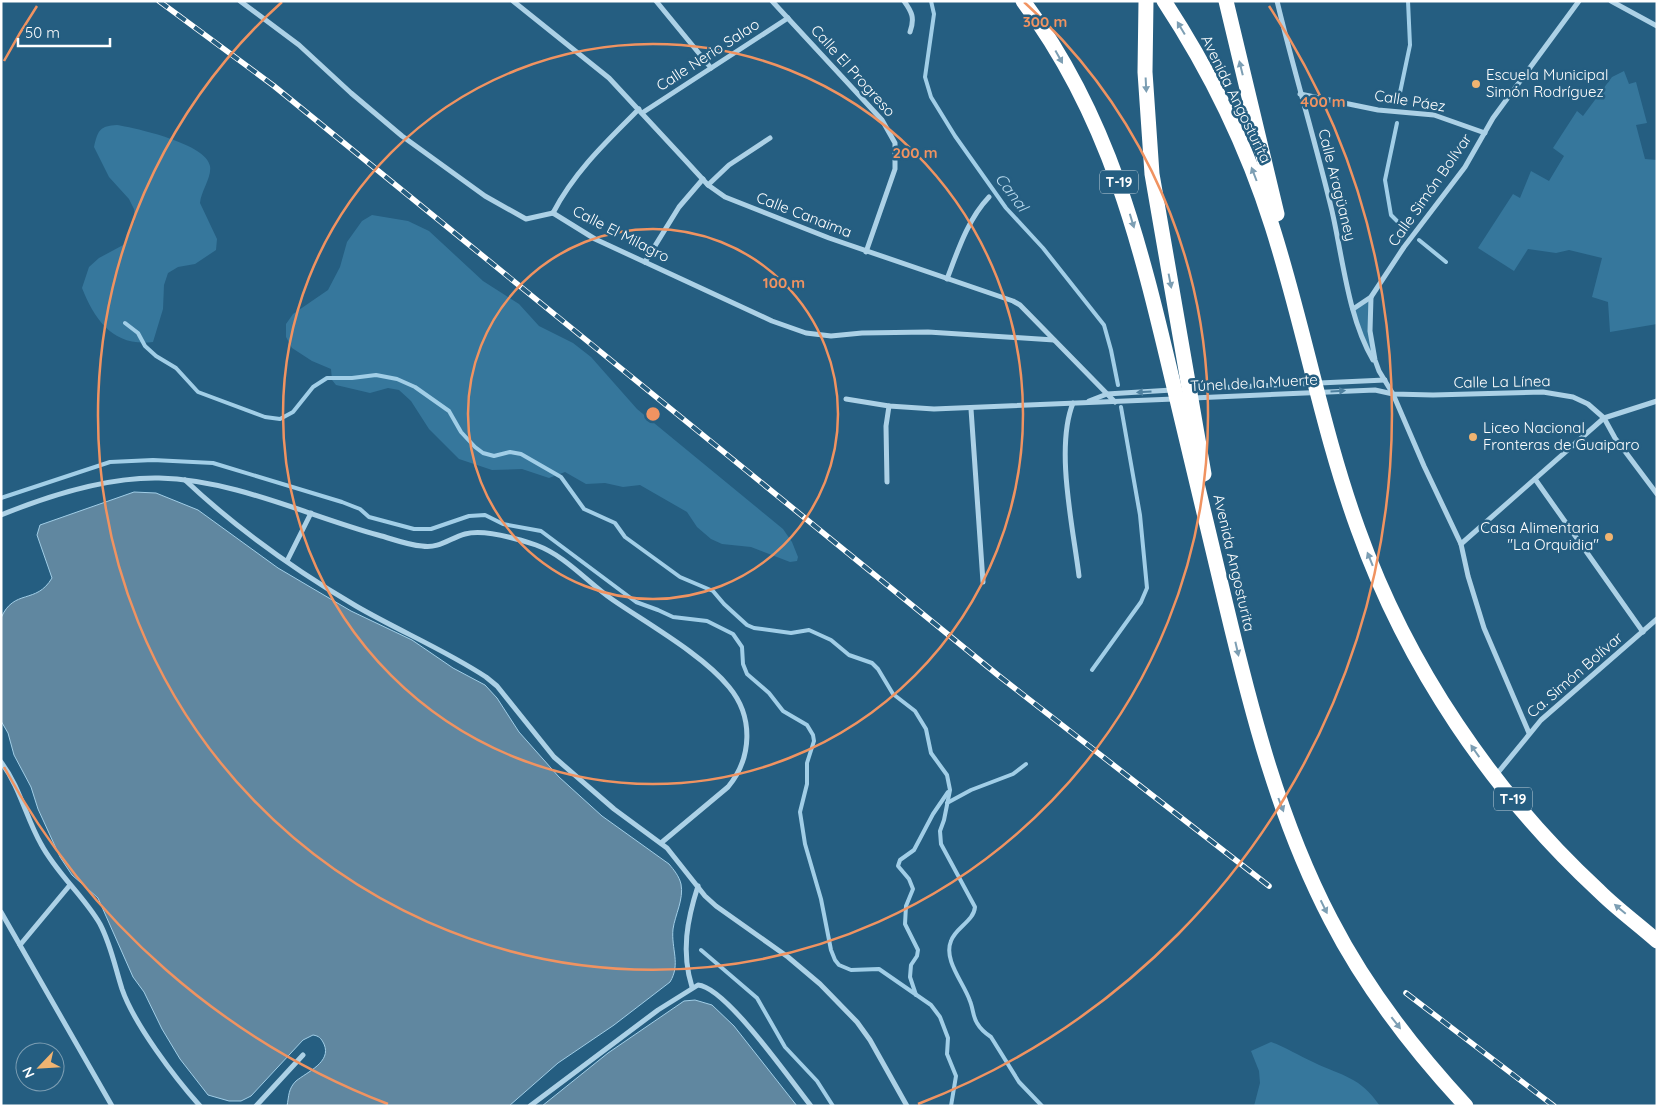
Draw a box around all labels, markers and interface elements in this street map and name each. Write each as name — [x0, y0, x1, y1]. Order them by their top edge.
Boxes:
text: 300 m — [1023, 12, 1067, 31]
street label: Calle Nerio Salao — [653, 14, 763, 95]
scale bar — [18, 15, 110, 47]
street label: Calle El Progreso — [807, 21, 900, 121]
one-way arrow — [1177, 22, 1186, 35]
text: 50 m — [25, 23, 60, 42]
street label: Avenida Angosturita — [1197, 32, 1276, 166]
one-way arrow — [1054, 50, 1063, 64]
one-way arrow — [1237, 61, 1245, 76]
place label: Escuela Municipal Simón Rodríguez — [1486, 65, 1608, 101]
one-way arrow — [1142, 77, 1150, 93]
marker: Escuela Municipal Simón Rodríguez — [1470, 78, 1482, 90]
street label: Calle Páez — [1373, 86, 1447, 116]
text: 400 m — [1300, 92, 1346, 111]
street label: Calle Aragüaney — [1314, 127, 1361, 243]
street label: Calle Simón Bolívar — [1383, 129, 1476, 250]
text: 200 m — [893, 143, 938, 162]
one-way arrow — [1249, 166, 1257, 181]
water label: Canal — [991, 169, 1034, 217]
road number: T-19 — [1100, 170, 1138, 193]
street label: Calle Canaima — [754, 188, 855, 241]
street label: Calle El Milagro — [570, 201, 673, 266]
one-way arrow — [1129, 213, 1136, 228]
text: 100 m — [763, 273, 805, 292]
one-way arrow — [1167, 273, 1175, 289]
street label: Túnel de la Muerte — [1190, 370, 1318, 395]
street label: Calle La Línea — [1453, 371, 1551, 392]
one-way arrow — [1331, 387, 1347, 395]
one-way arrow — [1135, 388, 1151, 396]
centre of rings — [644, 405, 662, 423]
place label: Liceo Nacional Fronteras de Guaiparo — [1483, 418, 1639, 454]
marker: Liceo Nacional Fronteras de Guaiparo — [1467, 431, 1479, 443]
street label: Avenida Angosturita — [1209, 492, 1260, 633]
place label: Casa Alimentaria "La Orquidia" — [1480, 518, 1599, 554]
marker: Casa Alimentaria "La Orquidia" — [1603, 531, 1615, 543]
one-way arrow — [1365, 552, 1373, 566]
street label: Ca. Simón Bolívar — [1523, 628, 1627, 722]
one-way arrow — [1233, 641, 1241, 656]
one-way arrow — [1470, 744, 1480, 757]
road number: T-19 — [1494, 788, 1532, 811]
one-way arrow — [1277, 798, 1285, 812]
one-way arrow — [1321, 900, 1329, 914]
one-way arrow — [1613, 904, 1626, 915]
one-way arrow — [1391, 1016, 1402, 1029]
north arrow — [15, 1042, 65, 1092]
text: N — [18, 1064, 39, 1081]

